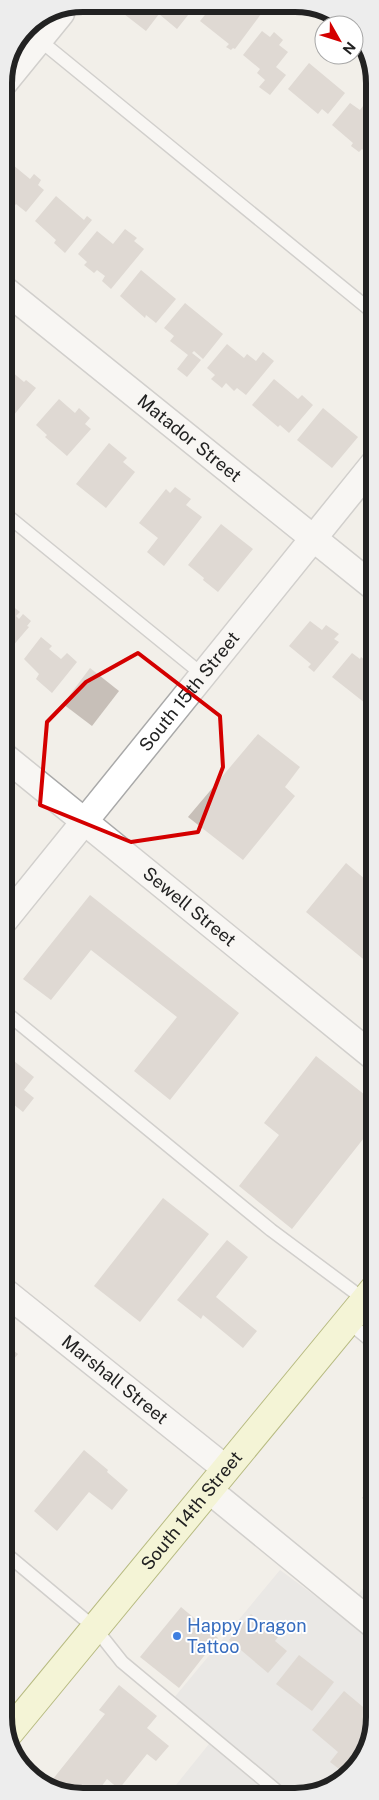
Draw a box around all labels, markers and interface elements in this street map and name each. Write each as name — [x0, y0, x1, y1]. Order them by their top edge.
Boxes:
north arrow — [314, 15, 364, 65]
text: N — [339, 39, 359, 57]
street label: Matador Street — [133, 390, 246, 486]
street label: South 15th Street — [134, 627, 244, 755]
street label: Sewell Street — [139, 862, 240, 951]
street label: Marshall Street — [58, 1331, 172, 1428]
street label: South 14th Street — [136, 1447, 246, 1574]
place label: Happy Dragon Tattoo — [187, 1615, 307, 1657]
marker: Happy Dragon Tattoo — [171, 1630, 183, 1642]

